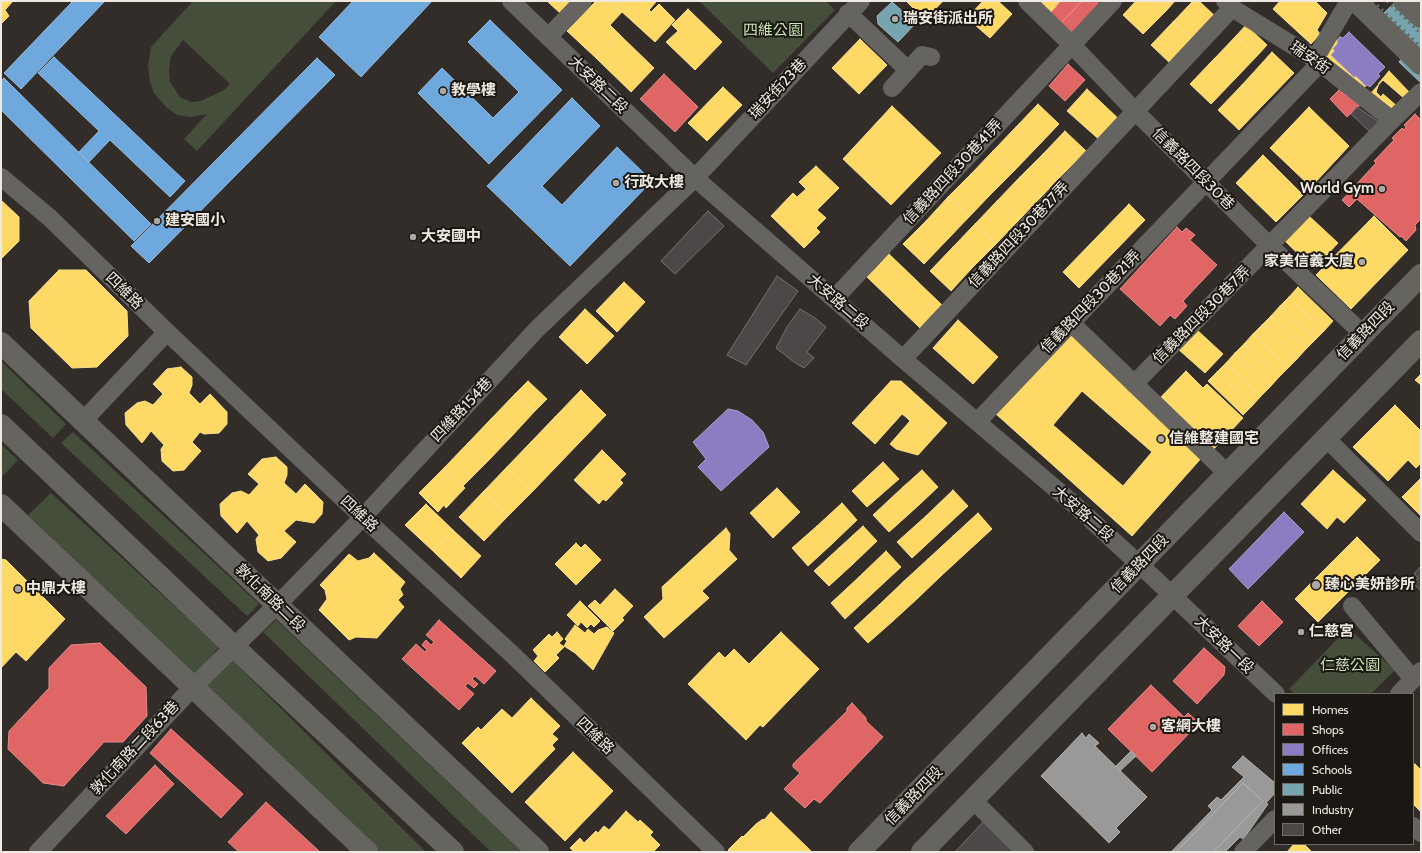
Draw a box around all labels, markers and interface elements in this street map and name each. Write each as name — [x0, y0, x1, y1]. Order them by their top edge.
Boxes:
place label: 瑞安街派出所 — [903, 10, 993, 28]
marker: 瑞安街派出所 — [890, 14, 900, 24]
park label: 四維公園 — [743, 22, 803, 40]
street label: 瑞安街 — [1286, 38, 1334, 78]
street label: 大安路二段 — [565, 52, 631, 118]
street label: 瑞安街23巷 — [746, 55, 810, 123]
place label: 教學樓 — [451, 82, 496, 100]
marker: 教學樓 — [438, 86, 448, 96]
street label: 信義路四段30巷41弄 — [900, 116, 1006, 228]
street label: 信義路四段30巷 — [1148, 124, 1238, 214]
place label: 行政大樓 — [624, 174, 684, 192]
marker: 行政大樓 — [611, 178, 621, 188]
street label: 信義路四段30巷27弄 — [965, 178, 1073, 292]
place label: World Gym — [1300, 180, 1374, 198]
marker: World Gym — [1377, 184, 1387, 194]
place label: 建安國小 — [165, 212, 225, 230]
marker: 建安國小 — [152, 216, 162, 226]
place label: 大安國中 — [421, 228, 481, 246]
marker: 大安國中 — [408, 232, 418, 242]
street label: 信義路四段30巷21弄 — [1037, 247, 1145, 357]
place label: 家美信義大廈 — [1264, 253, 1354, 271]
marker: 家美信義大廈 — [1357, 257, 1367, 267]
street label: 信義路四段30巷7弄 — [1149, 262, 1255, 368]
street label: 四維路 — [102, 269, 146, 313]
street label: 大安路二段 — [804, 271, 872, 333]
street label: 信義路四段 — [1333, 298, 1399, 364]
street label: 四維路154巷 — [428, 374, 496, 446]
place label: 信維整建國宅 — [1169, 430, 1259, 448]
marker: 信維整建國宅 — [1156, 434, 1166, 444]
street label: 大安路二段 — [1049, 483, 1117, 545]
street label: 四維路 — [336, 492, 382, 536]
street label: 信義路四段 — [1107, 531, 1173, 597]
street label: 敦化南路二段 — [231, 560, 309, 636]
place label: 臻心美妍診所 — [1325, 576, 1415, 594]
marker: 臻心美妍診所 — [1310, 579, 1322, 591]
place label: 中鼎大樓 — [26, 580, 86, 598]
marker: 中鼎大樓 — [13, 584, 23, 594]
street label: 大安路一段 — [1191, 612, 1257, 678]
place label: 仁慈宮 — [1309, 623, 1354, 641]
marker: 仁慈宮 — [1296, 627, 1306, 637]
park label: 仁慈公園 — [1320, 657, 1380, 675]
legend — [1274, 693, 1414, 845]
street label: 敦化南路二段63巷 — [87, 697, 183, 799]
text: Homes — [1312, 702, 1349, 717]
street label: 四維路 — [573, 714, 617, 758]
place label: 客網大樓 — [1161, 718, 1221, 736]
marker: 客網大樓 — [1148, 722, 1158, 732]
text: Shops — [1312, 722, 1344, 737]
text: Offices — [1312, 742, 1348, 757]
text: Schools — [1312, 762, 1352, 777]
street label: 信義路四段 — [881, 763, 947, 829]
text: Public — [1312, 782, 1343, 797]
text: Industry — [1312, 802, 1353, 817]
text: Other — [1312, 822, 1342, 837]

